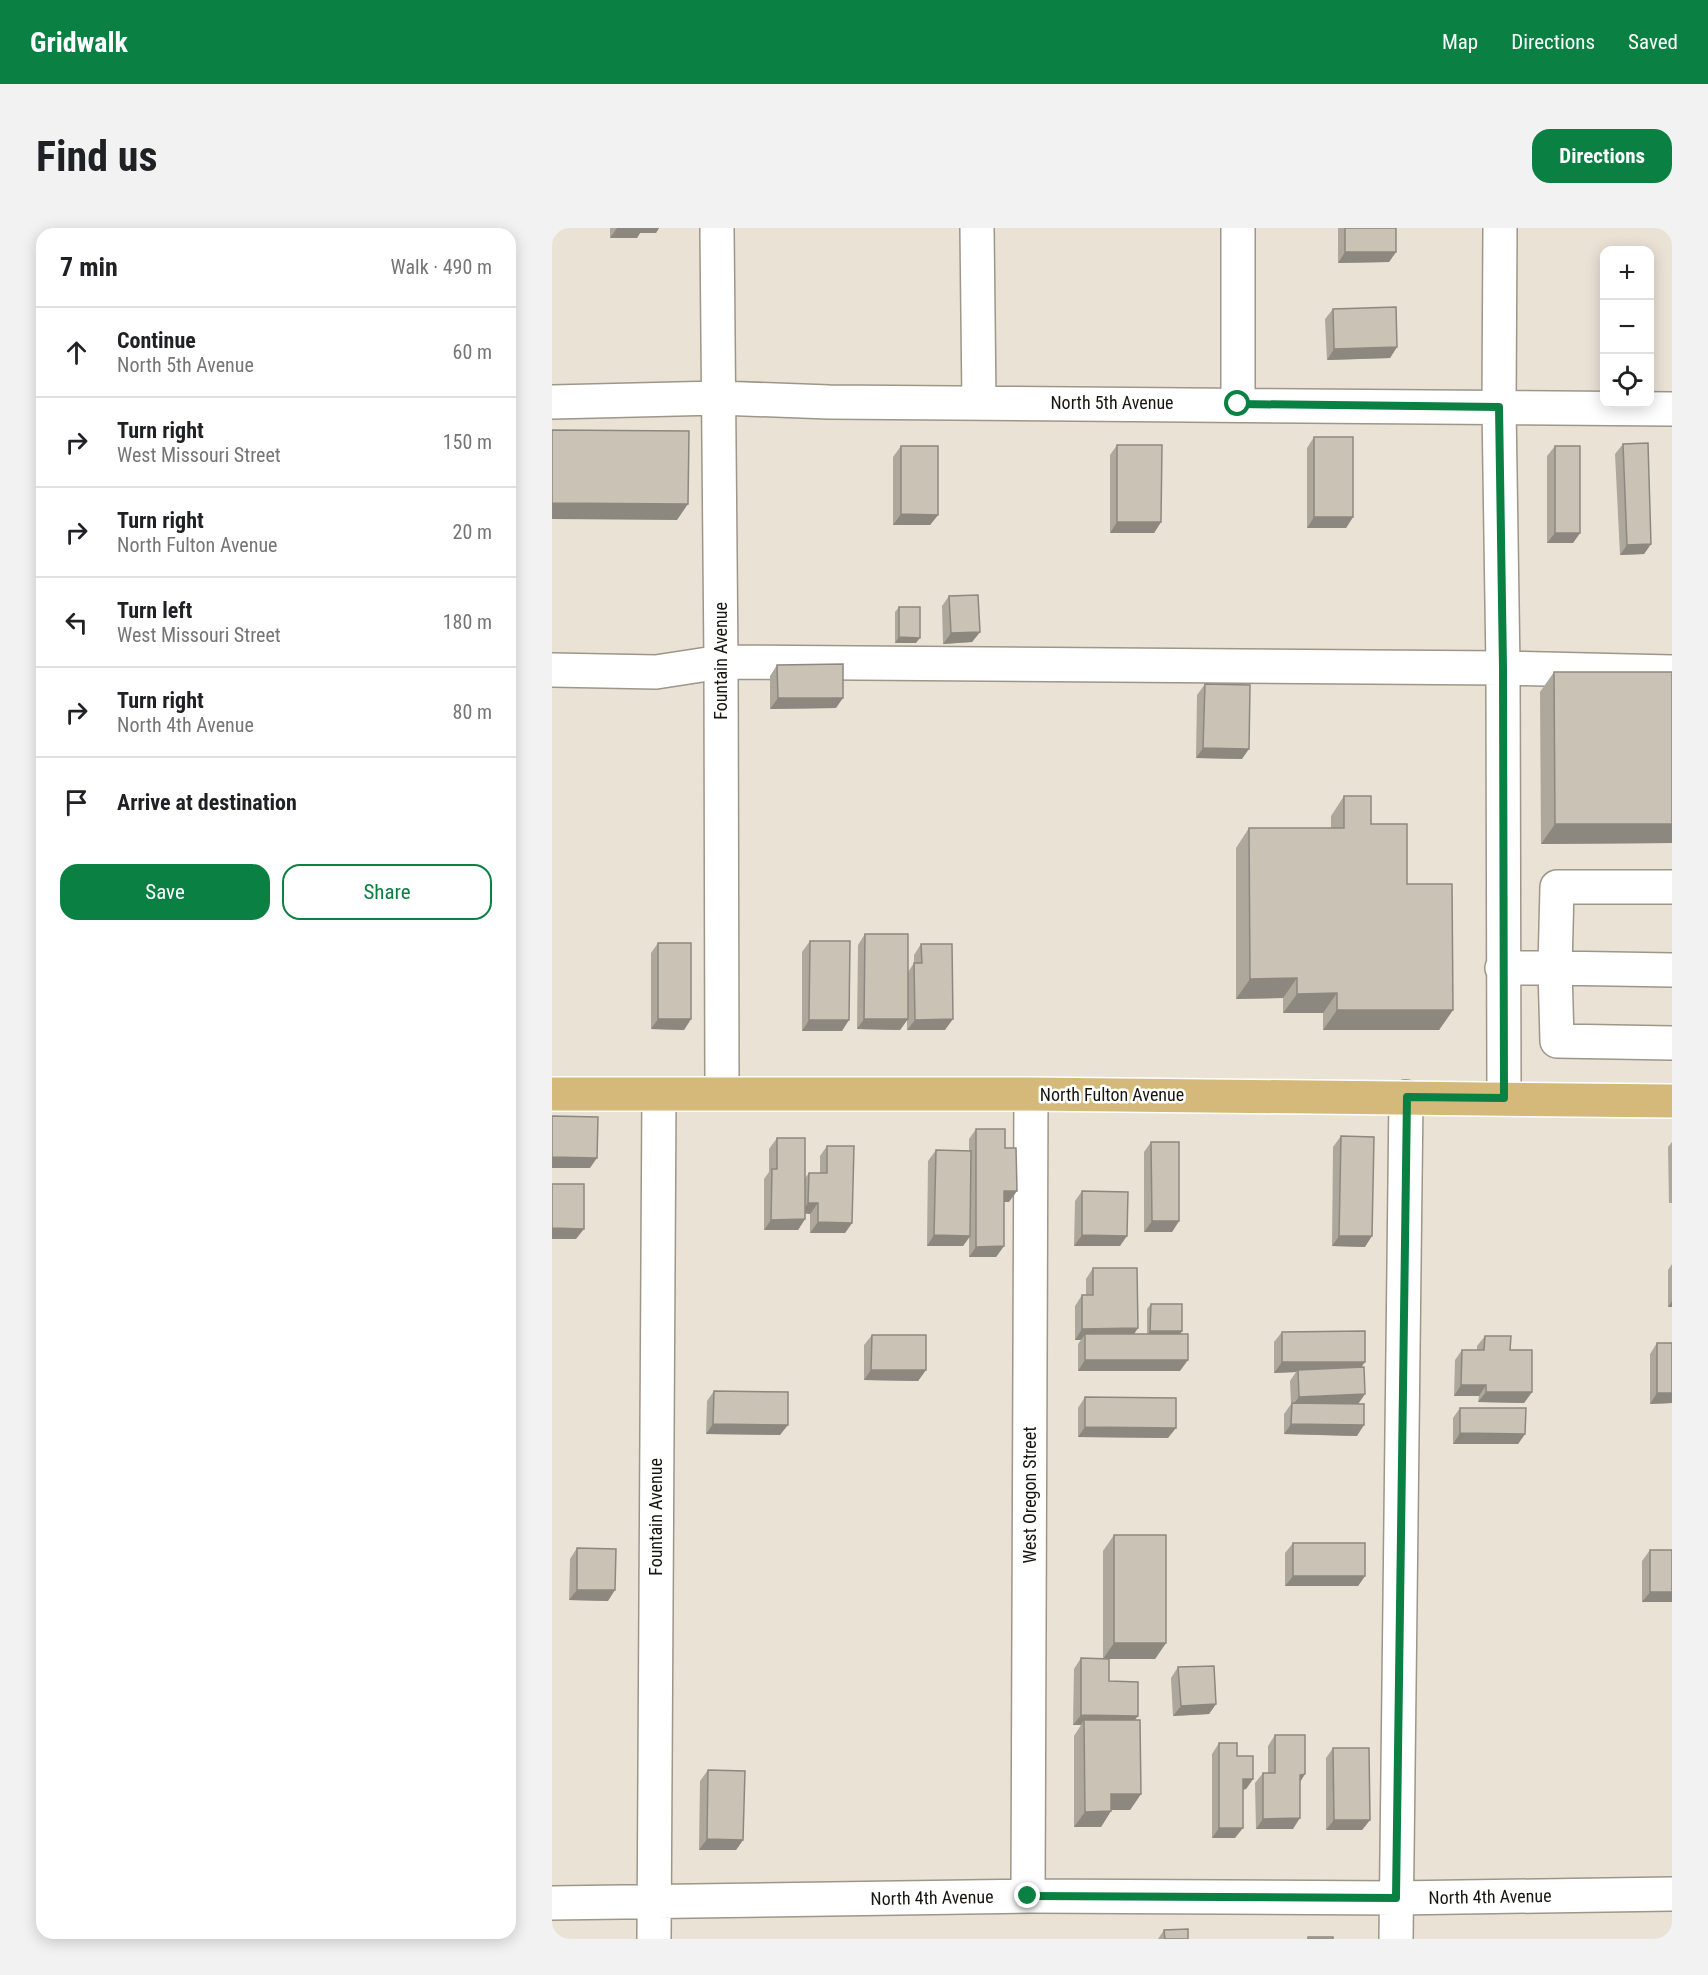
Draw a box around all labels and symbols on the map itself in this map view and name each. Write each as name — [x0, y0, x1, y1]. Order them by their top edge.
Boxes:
route start — [1224, 390, 1250, 416]
street label: North 5th Avenue — [1050, 392, 1174, 413]
street label: Fountain Avenue — [710, 602, 731, 720]
street label: North Fulton Avenue — [1040, 1084, 1184, 1105]
street label: West Oregon Street — [1019, 1426, 1040, 1564]
street label: Fountain Avenue — [645, 1458, 666, 1576]
route end — [1014, 1882, 1040, 1908]
street label: North 4th Avenue — [1428, 1885, 1552, 1908]
street label: North 4th Avenue — [870, 1886, 994, 1909]

